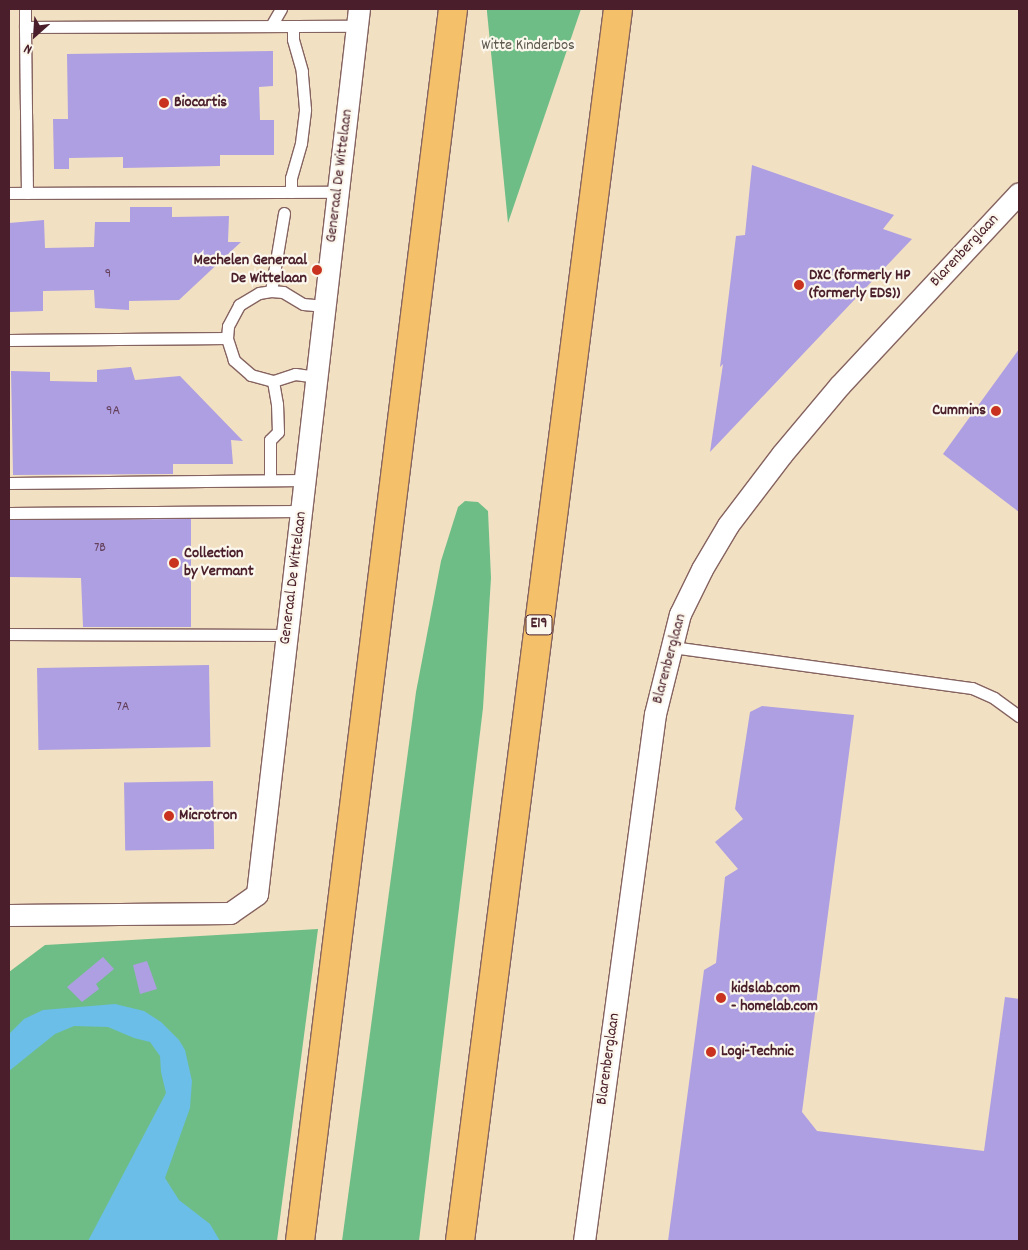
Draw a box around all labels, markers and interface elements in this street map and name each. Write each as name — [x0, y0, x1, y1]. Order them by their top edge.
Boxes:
north arrow — [10, 10, 60, 60]
park label: Witte Kinderbos — [481, 36, 575, 56]
text: N — [21, 38, 36, 59]
place label: Biocartis — [174, 93, 227, 113]
marker: Biocartis — [158, 97, 170, 109]
street label: Generaal De Wittelaan — [322, 108, 358, 244]
street label: Blarenberglaan — [926, 211, 1004, 291]
place label: Mechelen Generaal De Wittelaan — [194, 251, 307, 289]
marker: Mechelen Generaal De Wittelaan — [311, 264, 323, 276]
house number: 9 — [105, 266, 111, 282]
place label: DXC (formerly HP (formerly EDS)) — [809, 266, 910, 304]
marker: DXC (formerly HP (formerly EDS)) — [793, 279, 805, 291]
place label: Cummins — [932, 401, 986, 421]
house number: 9A — [106, 403, 120, 419]
marker: Cummins — [990, 405, 1002, 417]
street label: Generaal De Wittelaan — [276, 510, 312, 646]
house number: 7B — [94, 540, 106, 556]
place label: Collection by Vermant — [184, 544, 254, 582]
marker: Collection by Vermant — [168, 557, 180, 569]
road number: E19 — [525, 612, 553, 638]
street label: Blarenberglaan — [649, 612, 691, 706]
house number: 7A — [116, 699, 130, 715]
place label: Microtron — [179, 806, 237, 826]
marker: Microtron — [163, 810, 175, 822]
place label: kidslab.com - homelab.com — [731, 979, 818, 1017]
marker: kidslab.com - homelab.com — [715, 992, 727, 1004]
street label: Blarenberglaan — [593, 1012, 625, 1106]
place label: Logi-Technic — [721, 1042, 794, 1062]
marker: Logi-Technic — [705, 1046, 717, 1058]

